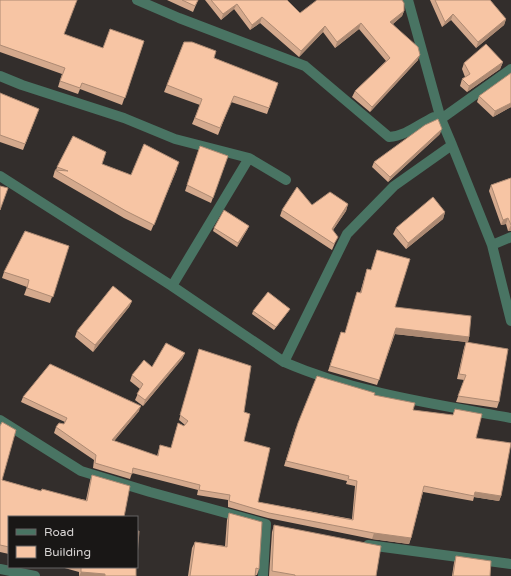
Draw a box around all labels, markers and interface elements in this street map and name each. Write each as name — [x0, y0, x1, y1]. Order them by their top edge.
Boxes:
legend — [8, 516, 138, 568]
text: Road — [44, 525, 74, 539]
text: Building — [44, 545, 91, 559]

